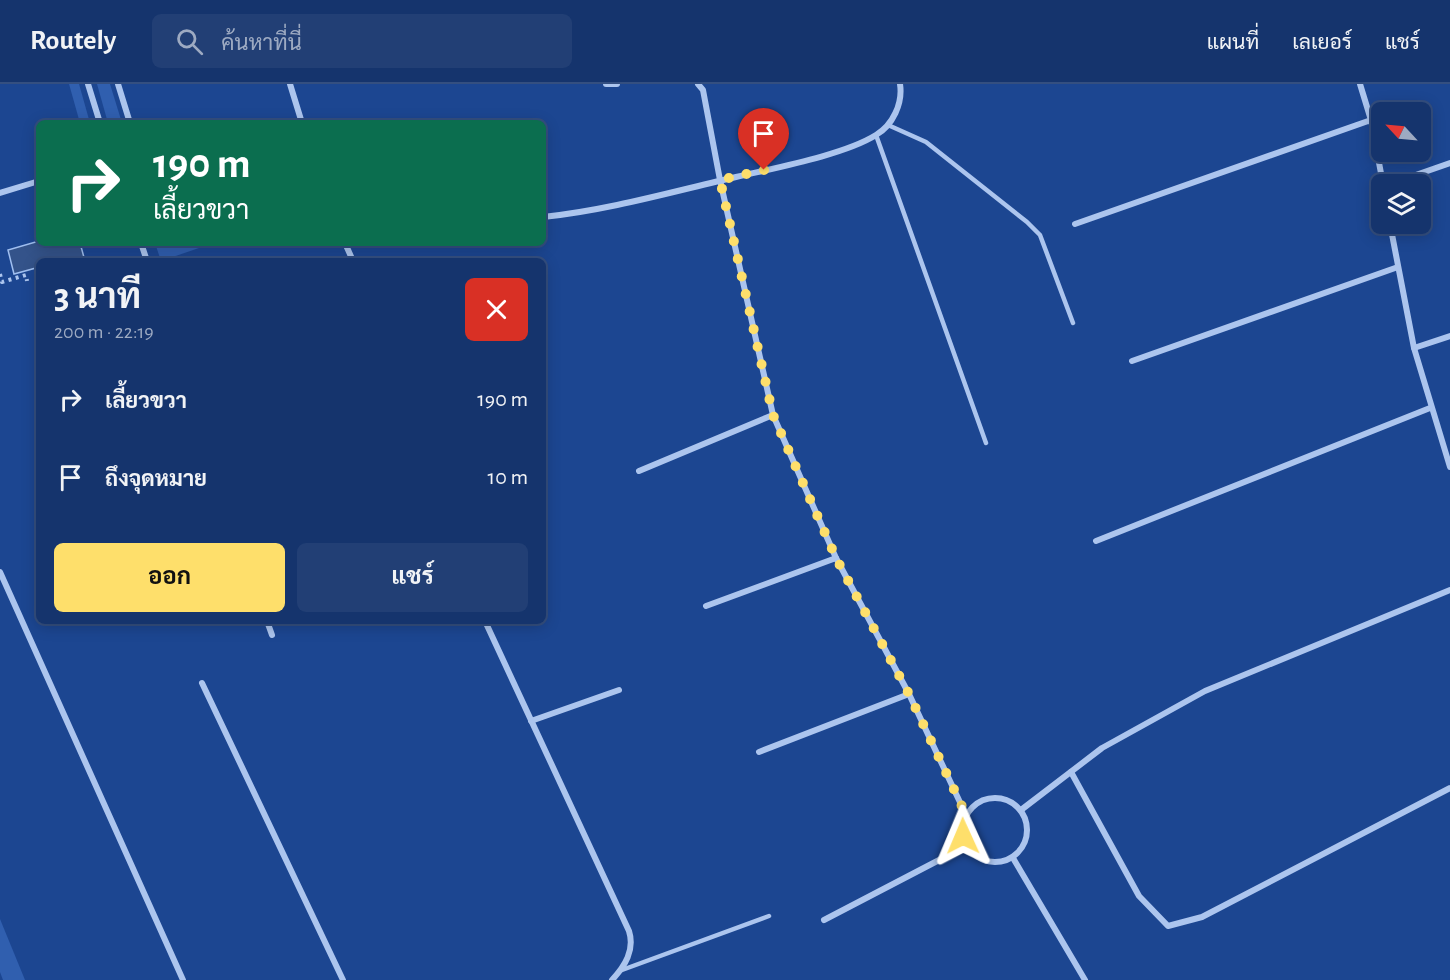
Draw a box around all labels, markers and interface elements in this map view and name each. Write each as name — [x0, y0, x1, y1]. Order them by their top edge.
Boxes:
search box — [152, 14, 572, 68]
icon: search — [173, 25, 206, 58]
text: Routely — [30, 27, 116, 55]
text: ค้นหาที่นี่ — [221, 32, 302, 54]
text: แผนที่ — [1207, 32, 1259, 53]
text: เลเยอร์ — [1292, 32, 1352, 53]
text: แชร์ — [1385, 32, 1420, 53]
north arrow — [1371, 102, 1431, 162]
map controls — [1371, 102, 1431, 234]
pin — [738, 108, 789, 170]
icon: arrive — [747, 117, 780, 150]
text: 190 m — [153, 143, 251, 185]
icon: right — [54, 144, 132, 222]
button: layers — [1371, 174, 1431, 234]
text: เลี้ยวขวา — [153, 197, 249, 224]
button: close — [465, 278, 528, 341]
text: 3 นาที — [54, 279, 141, 315]
text: 200 m · 22:19 — [54, 322, 154, 342]
icon: right — [54, 383, 87, 416]
text: 190 m — [477, 388, 528, 410]
text: เลี้ยวขวา — [105, 390, 187, 412]
icon: arrive — [54, 461, 87, 494]
text: 10 m — [488, 466, 528, 488]
text: ถึงจุดหมาย — [105, 468, 207, 490]
button: ออก — [54, 543, 285, 612]
button: แชร์ — [297, 543, 528, 612]
position arrow — [931, 804, 995, 868]

